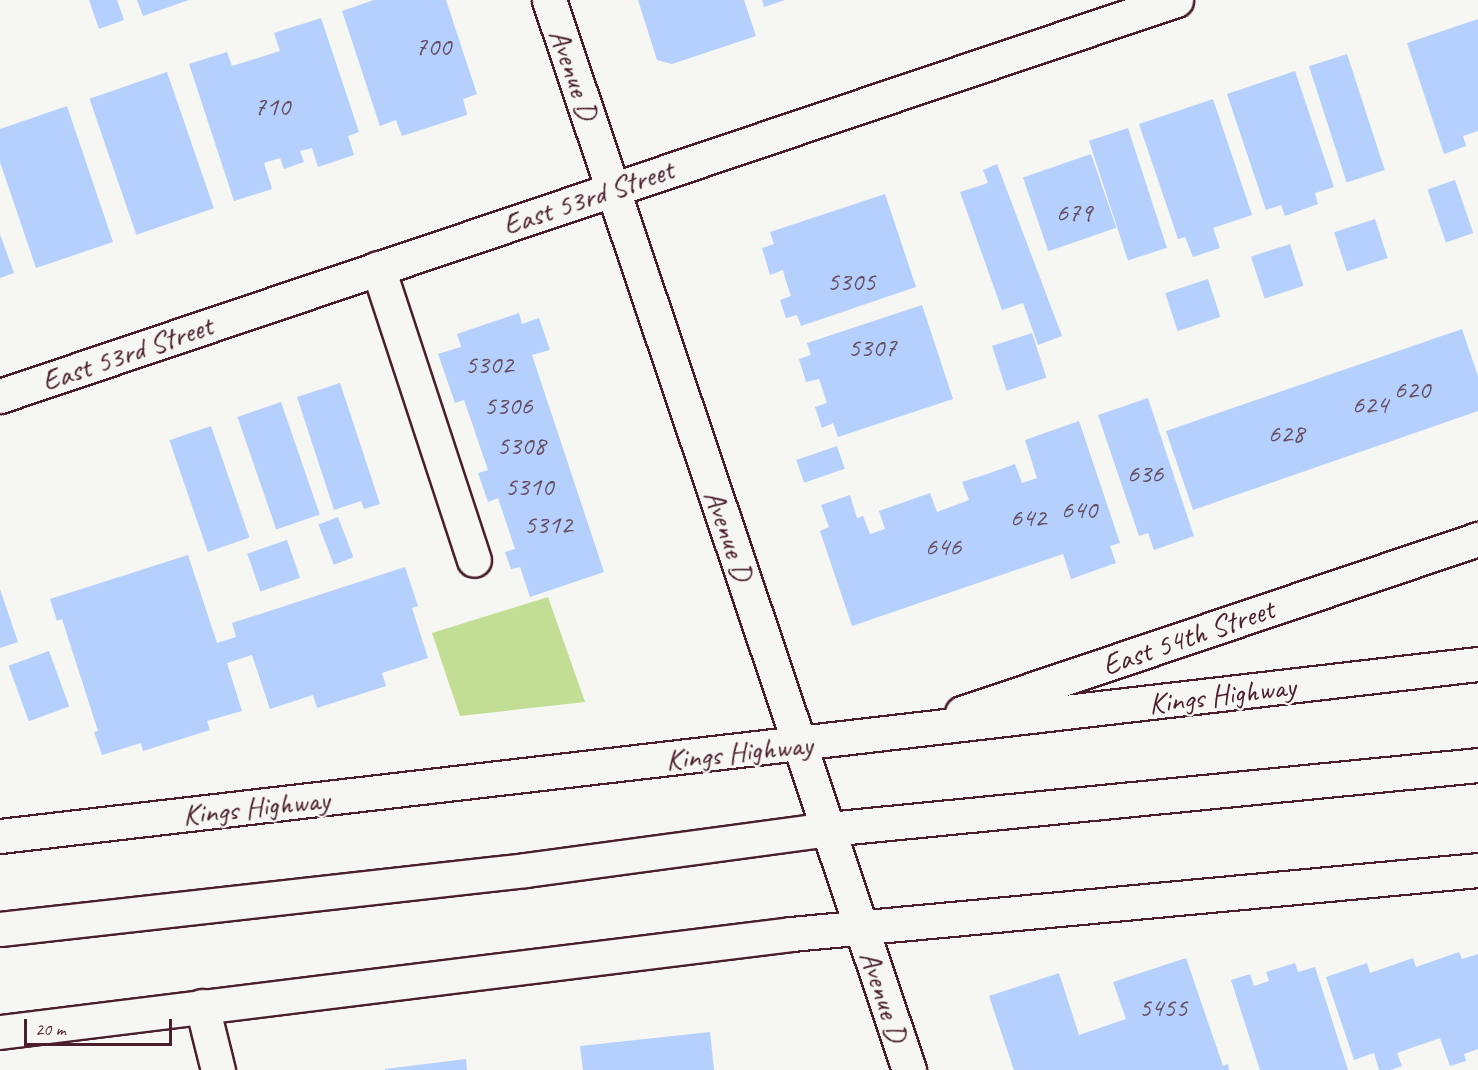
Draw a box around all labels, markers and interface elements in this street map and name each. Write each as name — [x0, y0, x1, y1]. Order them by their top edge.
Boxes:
street label: Avenue D — [542, 24, 606, 124]
house number: 700 — [415, 31, 451, 63]
house number: 710 — [254, 91, 290, 123]
street label: East 53rd Street — [498, 151, 678, 243]
house number: 679 — [1056, 197, 1092, 229]
house number: 5305 — [827, 266, 875, 298]
street label: East 53rd Street — [37, 307, 217, 399]
house number: 5307 — [848, 332, 896, 364]
house number: 5302 — [465, 349, 513, 381]
house number: 620 — [1394, 374, 1430, 406]
house number: 624 — [1352, 389, 1388, 421]
house number: 5306 — [484, 390, 532, 422]
house number: 628 — [1268, 418, 1304, 450]
house number: 5308 — [497, 430, 545, 462]
house number: 636 — [1127, 458, 1163, 490]
house number: 5310 — [505, 471, 553, 503]
street label: Avenue D — [697, 485, 761, 585]
house number: 640 — [1061, 494, 1097, 526]
house number: 642 — [1010, 502, 1046, 534]
house number: 5312 — [524, 509, 572, 541]
house number: 646 — [925, 531, 961, 563]
street label: East 54th Street — [1097, 591, 1279, 683]
street label: Kings Highway — [1147, 668, 1297, 722]
street label: Kings Highway — [664, 726, 814, 778]
street label: Kings Highway — [181, 781, 331, 833]
street label: Avenue D — [852, 946, 916, 1046]
house number: 5455 — [1139, 992, 1187, 1024]
scale bar — [27, 1007, 176, 1045]
text: 20 m — [35, 1018, 66, 1040]

